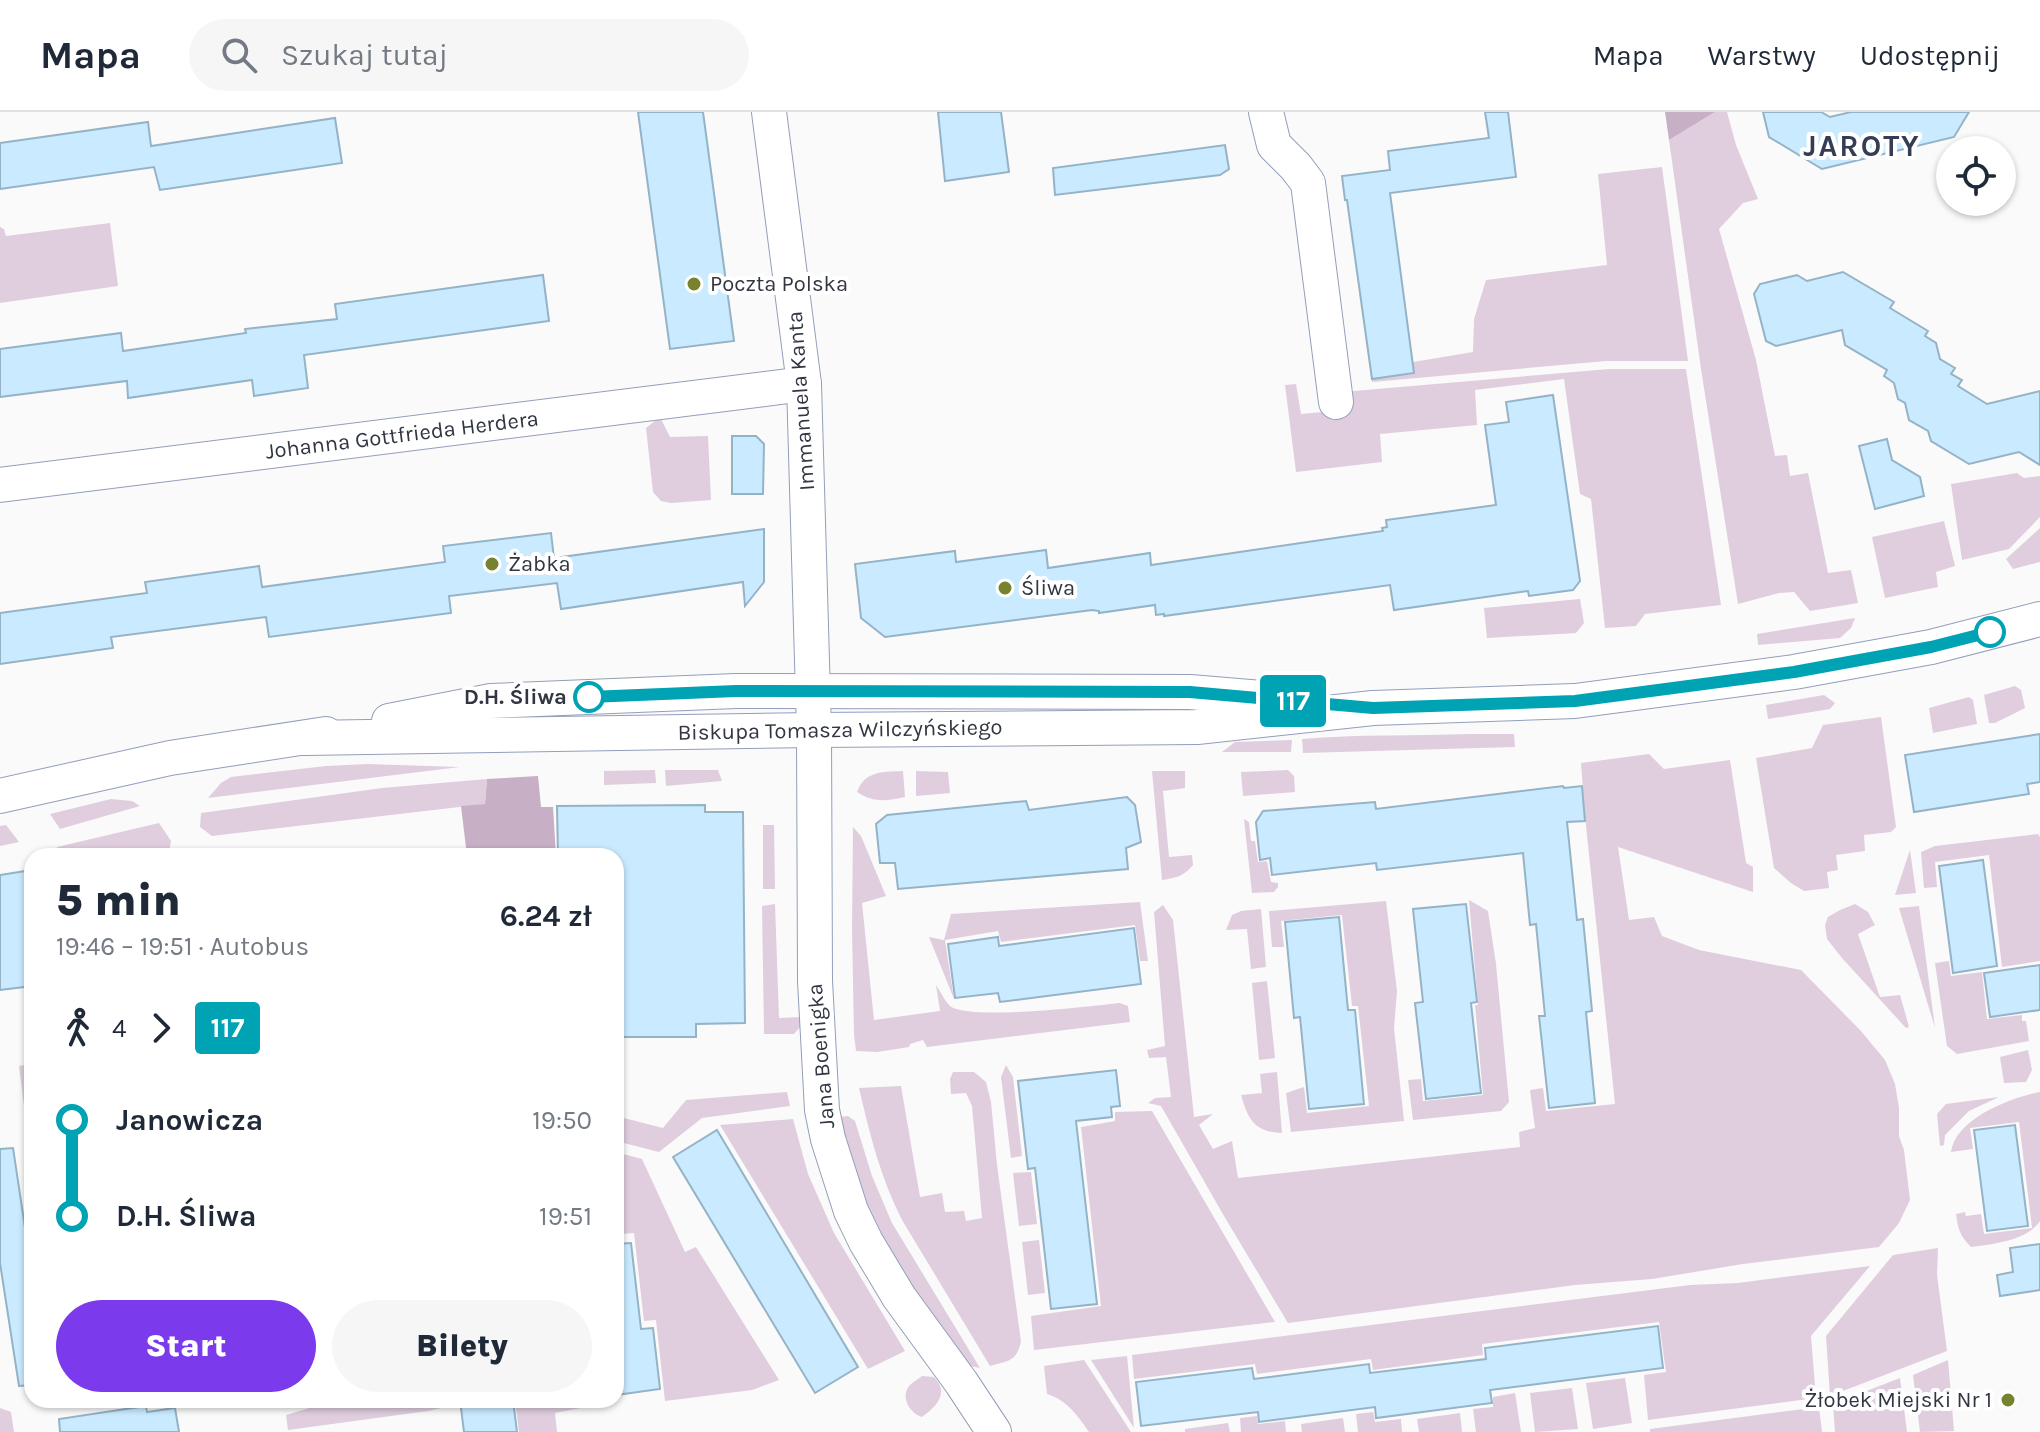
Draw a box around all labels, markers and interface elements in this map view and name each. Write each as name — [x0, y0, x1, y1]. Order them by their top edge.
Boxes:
search box — [189, 19, 749, 91]
text: Mapa — [40, 33, 141, 78]
icon: search — [217, 33, 261, 77]
text: Szukaj tutaj — [281, 37, 448, 73]
text: Mapa — [1593, 39, 1664, 72]
text: Warstwy — [1708, 39, 1816, 72]
text: Udostępnij — [1860, 39, 2000, 72]
district label: JAROTY — [1803, 128, 1921, 164]
map controls — [1936, 136, 2016, 216]
button: locate — [1936, 136, 2016, 216]
place label: Poczta Polska — [710, 271, 848, 297]
marker: Poczta Polska — [685, 275, 703, 293]
street label: Immanuela Kanta — [782, 310, 820, 492]
street label: Johanna Gottfrieda Herdera — [264, 405, 540, 465]
place label: Żabka — [508, 551, 571, 577]
marker: Żabka — [483, 555, 501, 573]
place label: Śliwa — [1021, 574, 1075, 601]
marker: Śliwa — [996, 579, 1014, 597]
unlabelled marker — [1975, 617, 2005, 647]
line badge: 117 — [1247, 675, 1339, 727]
marker: D.H. Śliwa — [574, 682, 604, 712]
place label: D.H. Śliwa — [464, 683, 567, 710]
text: 117 — [1276, 684, 1310, 717]
street label: Biskupa Tomasza Wilczyńskiego — [677, 714, 1003, 746]
text: 5 min — [56, 875, 181, 926]
text: 6.24 zł — [500, 898, 592, 934]
text: 19:46 – 19:51 · Autobus — [56, 931, 309, 962]
street label: Jana Boenigka — [802, 982, 840, 1130]
icon: walk — [56, 1006, 100, 1050]
icon: forward — [139, 1006, 183, 1050]
text: 117 — [211, 1011, 244, 1044]
text: 4 — [112, 1013, 127, 1044]
text: Janowicza — [116, 1102, 263, 1138]
text: 19:50 — [532, 1105, 592, 1136]
text: D.H. Śliwa — [116, 1198, 257, 1234]
text: 19:51 — [539, 1201, 592, 1232]
button: Start — [56, 1300, 316, 1392]
button: Bilety — [332, 1300, 592, 1392]
place label: Żłobek Miejski Nr 1 — [1804, 1387, 1992, 1413]
marker: Żłobek Miejski Nr 1 — [1999, 1391, 2017, 1409]

